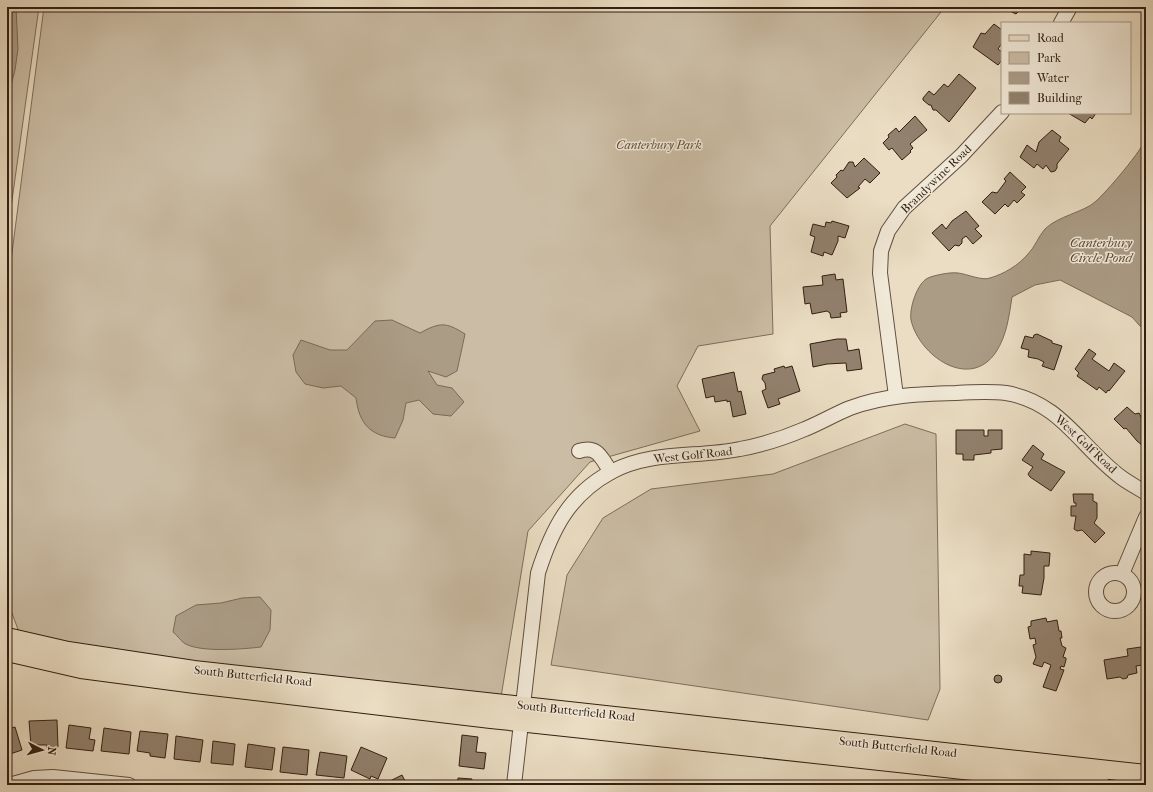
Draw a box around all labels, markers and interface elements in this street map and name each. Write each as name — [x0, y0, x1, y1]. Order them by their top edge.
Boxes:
legend — [1001, 22, 1131, 114]
text: Road — [1037, 31, 1064, 45]
text: Park — [1037, 51, 1062, 65]
text: Water — [1036, 71, 1070, 85]
text: Building — [1037, 91, 1082, 105]
park label: Canterbury Park — [616, 138, 702, 152]
street label: Brandywine Road — [898, 141, 975, 216]
water label: Canterbury Circle Pond — [1070, 235, 1135, 265]
street label: West Golf Road — [1052, 411, 1120, 476]
street label: West Golf Road — [652, 444, 734, 466]
street label: South Butterfield Road — [193, 663, 313, 689]
street label: South Butterfield Road — [516, 698, 636, 724]
north arrow — [22, 730, 62, 770]
street label: South Butterfield Road — [838, 734, 958, 760]
text: N — [44, 746, 58, 756]

